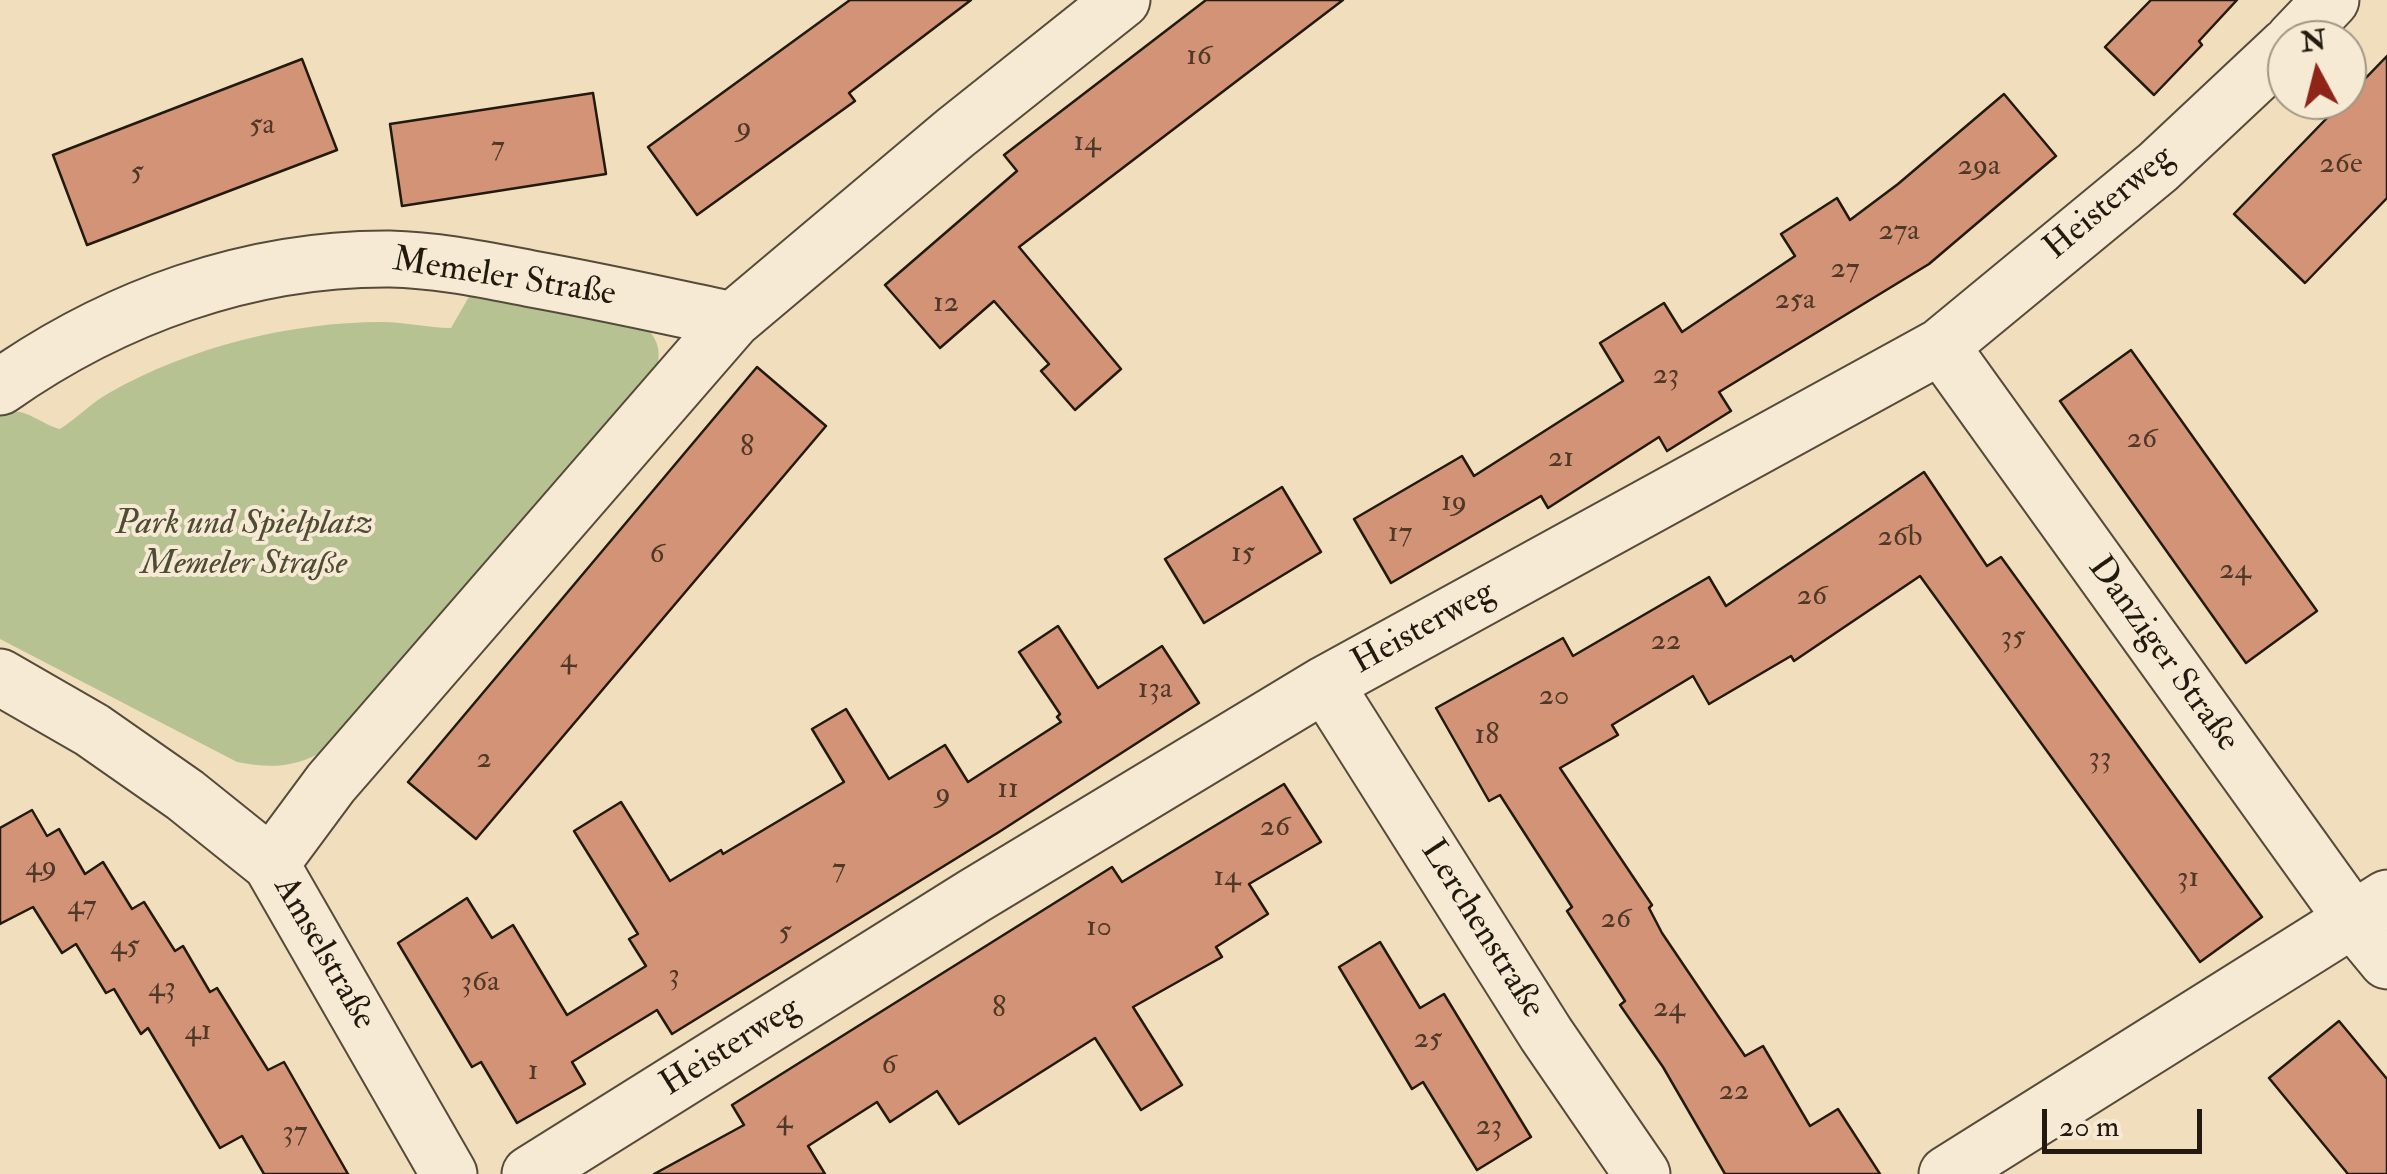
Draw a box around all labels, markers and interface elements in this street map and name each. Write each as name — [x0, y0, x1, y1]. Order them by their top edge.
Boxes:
north arrow — [2267, 20, 2367, 120]
text: N — [2299, 23, 2328, 61]
house number: 16 — [1186, 40, 1212, 76]
house number: 5a — [249, 109, 275, 145]
house number: 9 — [736, 112, 752, 148]
house number: 14 — [1074, 126, 1100, 162]
house number: 7 — [491, 131, 505, 167]
street label: Heisterweg — [2037, 138, 2183, 270]
house number: 26e — [2320, 148, 2362, 184]
house number: 29a — [1958, 150, 2000, 186]
house number: 5 — [130, 156, 144, 192]
house number: 27a — [1878, 215, 1920, 251]
street label: Memeler Straße — [390, 241, 618, 317]
house number: 27 — [1831, 253, 1859, 289]
house number: 25a — [1775, 284, 1815, 320]
house number: 12 — [933, 287, 959, 323]
house number: 23 — [1653, 359, 1679, 395]
house number: 26 — [2127, 423, 2157, 459]
house number: 8 — [740, 431, 754, 467]
house number: 21 — [1548, 442, 1574, 478]
house number: 19 — [1441, 486, 1467, 522]
park label: Park und Spielplatz Memeler Straße — [115, 504, 373, 586]
house number: 17 — [1388, 517, 1412, 553]
house number: 26b — [1877, 521, 1923, 557]
house number: 15 — [1231, 537, 1255, 573]
house number: 6 — [649, 538, 665, 574]
street label: Danziger Straße — [2077, 549, 2247, 761]
house number: 24 — [2219, 554, 2251, 590]
street label: Heisterweg — [1345, 573, 1503, 685]
house number: 26 — [1797, 580, 1827, 616]
house number: 35 — [2001, 621, 2025, 657]
house number: 22 — [1651, 625, 1681, 661]
house number: 4 — [560, 643, 576, 679]
house number: 13a — [1138, 673, 1172, 709]
house number: 20 — [1539, 680, 1569, 716]
house number: 18 — [1475, 719, 1499, 755]
house number: 33 — [2088, 742, 2112, 778]
house number: 2 — [476, 743, 492, 779]
house number: 11 — [997, 773, 1019, 809]
house number: 9 — [935, 778, 951, 814]
house number: 26 — [1260, 811, 1290, 847]
street label: Lerchenstraße — [1410, 833, 1552, 1027]
house number: 49 — [25, 851, 57, 887]
house number: 7 — [832, 853, 846, 889]
house number: 14 — [1214, 861, 1240, 897]
house number: 31 — [2177, 862, 2199, 898]
street label: Amselstraße — [262, 870, 384, 1038]
house number: 47 — [67, 890, 97, 926]
house number: 26 — [1601, 903, 1631, 939]
house number: 10 — [1086, 911, 1112, 947]
house number: 5 — [778, 916, 792, 952]
house number: 45 — [110, 930, 140, 966]
house number: 3 — [668, 959, 680, 995]
house number: 36a — [461, 966, 499, 1002]
house number: 43 — [148, 972, 176, 1008]
street label: Heisterweg — [654, 989, 808, 1107]
house number: 8 — [992, 992, 1006, 1028]
house number: 24 — [1653, 992, 1685, 1028]
house number: 41 — [185, 1015, 211, 1051]
house number: 25 — [1414, 1023, 1442, 1059]
house number: 6 — [881, 1049, 897, 1085]
house number: 1 — [528, 1055, 538, 1091]
house number: 22 — [1719, 1075, 1749, 1111]
scale bar — [2047, 1089, 2207, 1151]
house number: 4 — [776, 1104, 792, 1140]
text: 20 m — [2059, 1108, 2119, 1145]
house number: 23 — [1476, 1110, 1502, 1146]
house number: 37 — [282, 1116, 308, 1152]

